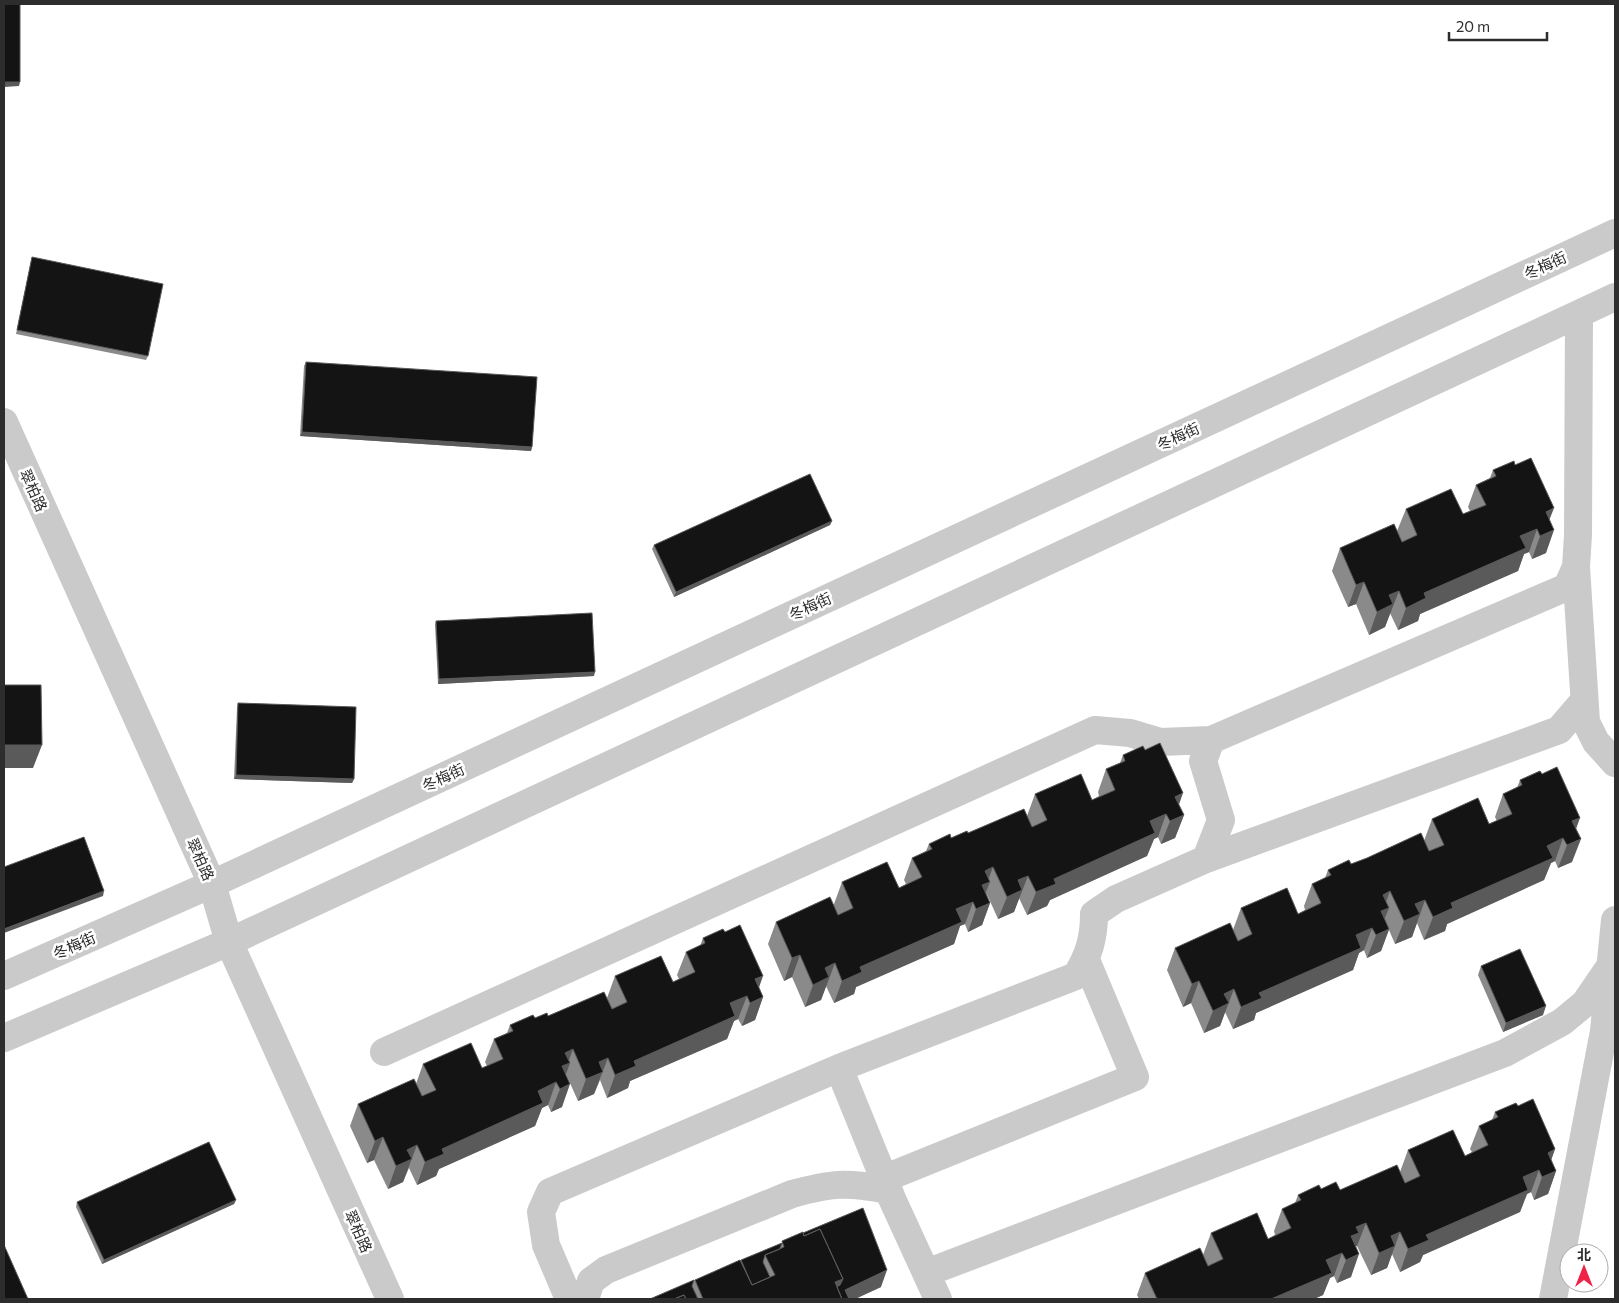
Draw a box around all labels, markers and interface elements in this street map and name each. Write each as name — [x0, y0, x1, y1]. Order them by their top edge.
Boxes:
scale bar — [1449, 10, 1546, 42]
text: 20 m — [1456, 17, 1490, 35]
street label: 冬梅街 — [1521, 247, 1569, 283]
street label: 冬梅街 — [1154, 418, 1202, 454]
street label: 翠柏路 — [17, 466, 51, 514]
street label: 冬梅街 — [786, 588, 834, 624]
street label: 冬梅街 — [419, 759, 467, 795]
street label: 翠柏路 — [184, 835, 218, 883]
street label: 冬梅街 — [50, 928, 98, 962]
street label: 翠柏路 — [342, 1207, 376, 1255]
north arrow — [1559, 1243, 1609, 1293]
text: 北 — [1577, 1246, 1591, 1263]

